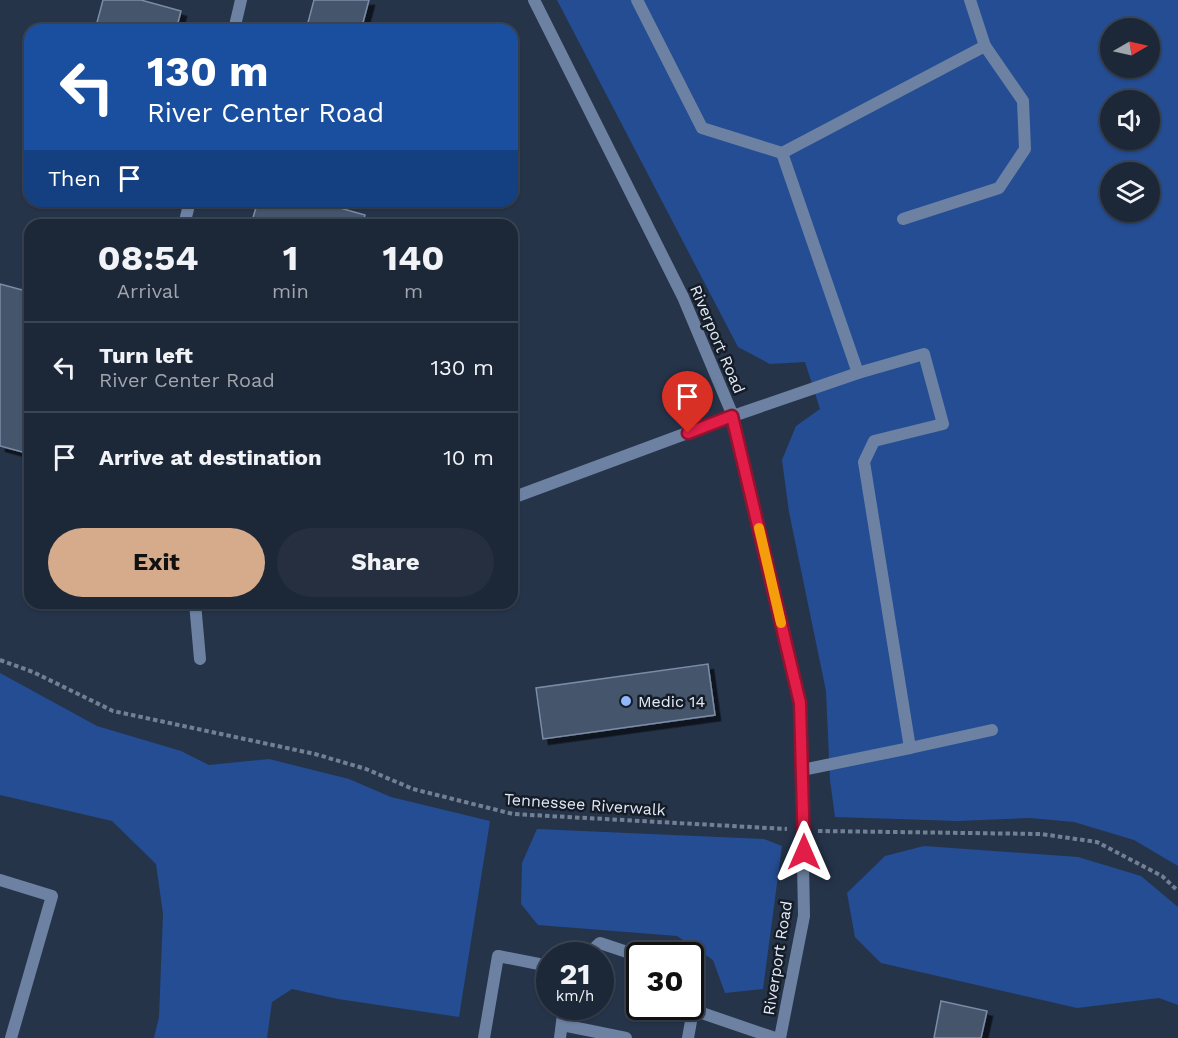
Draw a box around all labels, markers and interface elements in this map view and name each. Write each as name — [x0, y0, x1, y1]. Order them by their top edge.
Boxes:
north arrow — [1100, 18, 1160, 78]
map controls — [1100, 18, 1160, 222]
text: 130 m — [147, 47, 269, 96]
icon: left — [48, 48, 126, 126]
button: sound — [1100, 90, 1160, 150]
text: River Center Road — [147, 97, 384, 129]
icon: arrive — [113, 162, 146, 195]
button: layers — [1100, 162, 1160, 222]
text: Then — [48, 166, 101, 191]
text: 08:54 — [98, 237, 198, 279]
text: 1 — [283, 237, 298, 279]
text: 140 — [382, 237, 444, 279]
text: Arrival — [117, 279, 179, 303]
text: min — [272, 279, 309, 303]
text: m — [404, 279, 423, 303]
street label: Riverport Road — [686, 282, 749, 396]
text: Turn left — [99, 343, 193, 368]
icon: left — [48, 351, 81, 384]
text: 130 m — [430, 355, 494, 380]
text: River Center Road — [99, 368, 275, 392]
pin — [662, 371, 713, 433]
icon: arrive — [671, 380, 704, 413]
icon: arrive — [48, 441, 81, 474]
text: Arrive at destination — [99, 445, 322, 470]
text: 10 m — [443, 445, 494, 470]
button: Exit — [48, 528, 265, 597]
button: Share — [277, 528, 494, 597]
place label: Medic 14 — [638, 692, 705, 711]
marker: Medic 14 — [619, 694, 633, 708]
street label: Tennessee Riverwalk — [503, 789, 666, 820]
position arrow — [772, 820, 836, 884]
street label: Riverport Road — [759, 899, 796, 1017]
speed limit sign: 30 — [626, 942, 704, 1020]
text: 21 — [560, 956, 590, 991]
text: km/h — [556, 987, 594, 1005]

